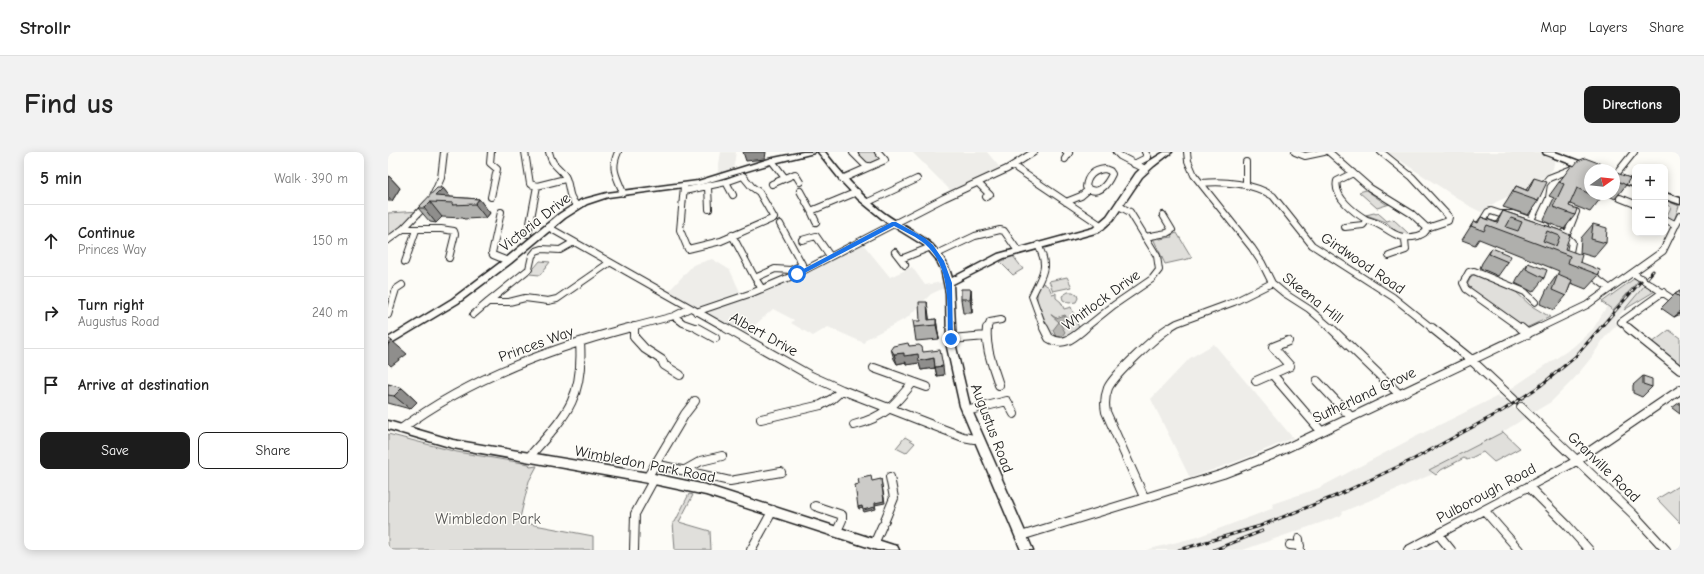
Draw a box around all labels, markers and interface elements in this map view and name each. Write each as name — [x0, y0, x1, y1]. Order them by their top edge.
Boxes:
text: Strollr — [20, 17, 70, 39]
text: Map — [1540, 19, 1567, 36]
text: Layers — [1589, 19, 1627, 36]
text: Share — [1649, 19, 1684, 36]
button: Directions — [1584, 86, 1680, 123]
text: Find us — [24, 88, 113, 120]
north arrow — [1584, 164, 1620, 200]
map controls — [1632, 164, 1668, 236]
button: + — [1632, 164, 1668, 200]
text: 5 min — [40, 169, 82, 188]
text: Walk · 390 m — [274, 171, 348, 186]
street label: Victoria Drive — [496, 188, 574, 255]
button: − — [1632, 200, 1668, 236]
text: Continue — [78, 224, 135, 242]
street label: Girdwood Road — [1318, 228, 1408, 298]
icon: ahead — [40, 230, 62, 252]
text: 150 m — [313, 233, 348, 248]
text: Princes Way — [78, 242, 146, 257]
route start — [788, 265, 806, 283]
street label: Whitlock Drive — [1059, 265, 1144, 334]
street label: Skeena Hill — [1279, 269, 1347, 327]
text: Turn right — [78, 296, 144, 314]
icon: right — [40, 302, 62, 324]
text: 240 m — [312, 305, 348, 320]
street label: Albert Drive — [727, 308, 802, 360]
text: Augustus Road — [78, 314, 159, 329]
street label: Princes Way — [496, 322, 576, 366]
route end — [942, 330, 960, 348]
street label: Sutherland Grove — [1310, 363, 1419, 427]
icon: arrive — [40, 374, 62, 396]
text: Arrive at destination — [78, 376, 209, 394]
street label: Augustus Road — [967, 381, 1017, 475]
street label: Granville Road — [1564, 428, 1644, 506]
button: Save — [40, 432, 190, 469]
button: Share — [198, 432, 348, 469]
street label: Wimbledon Park Road — [573, 442, 717, 486]
street label: Pulborough Road — [1433, 459, 1539, 527]
park label: Wimbledon Park — [435, 510, 542, 528]

